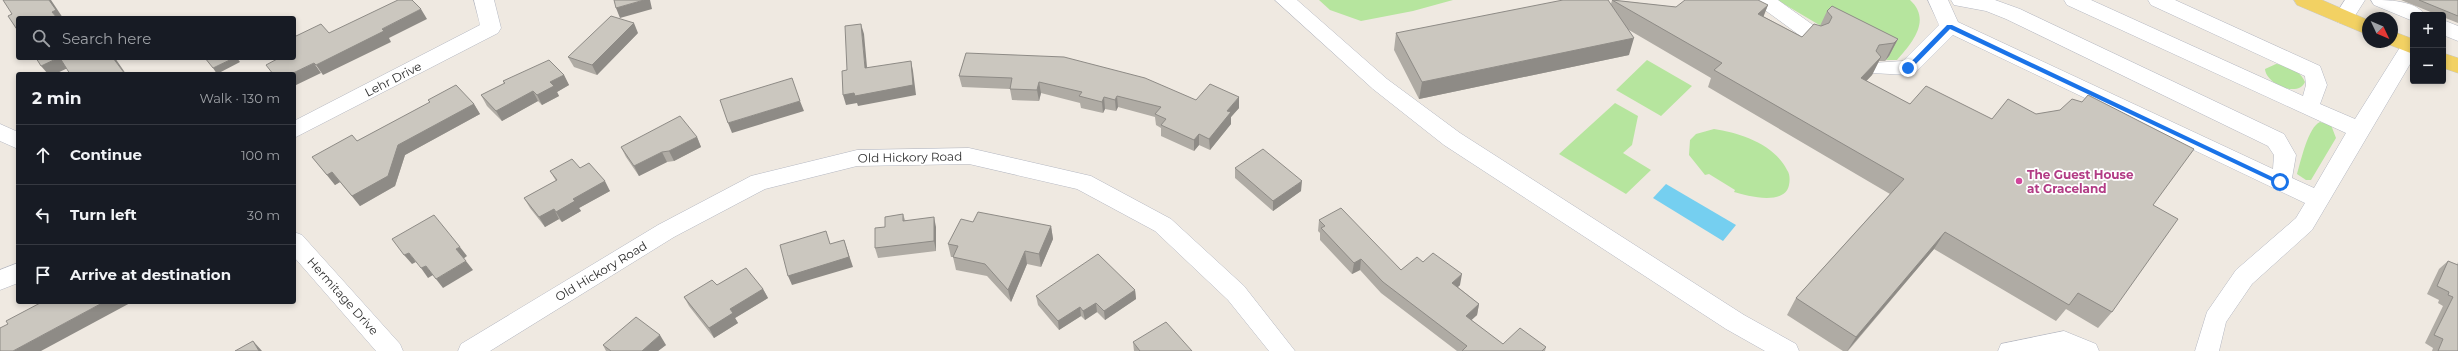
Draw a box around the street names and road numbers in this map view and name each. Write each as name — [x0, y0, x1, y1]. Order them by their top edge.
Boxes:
street label: Lehr Drive — [362, 58, 424, 100]
street label: Old Hickory Road — [858, 149, 962, 165]
street label: Old Hickory Road — [552, 238, 650, 304]
street label: Hermitage Drive — [304, 254, 382, 338]

